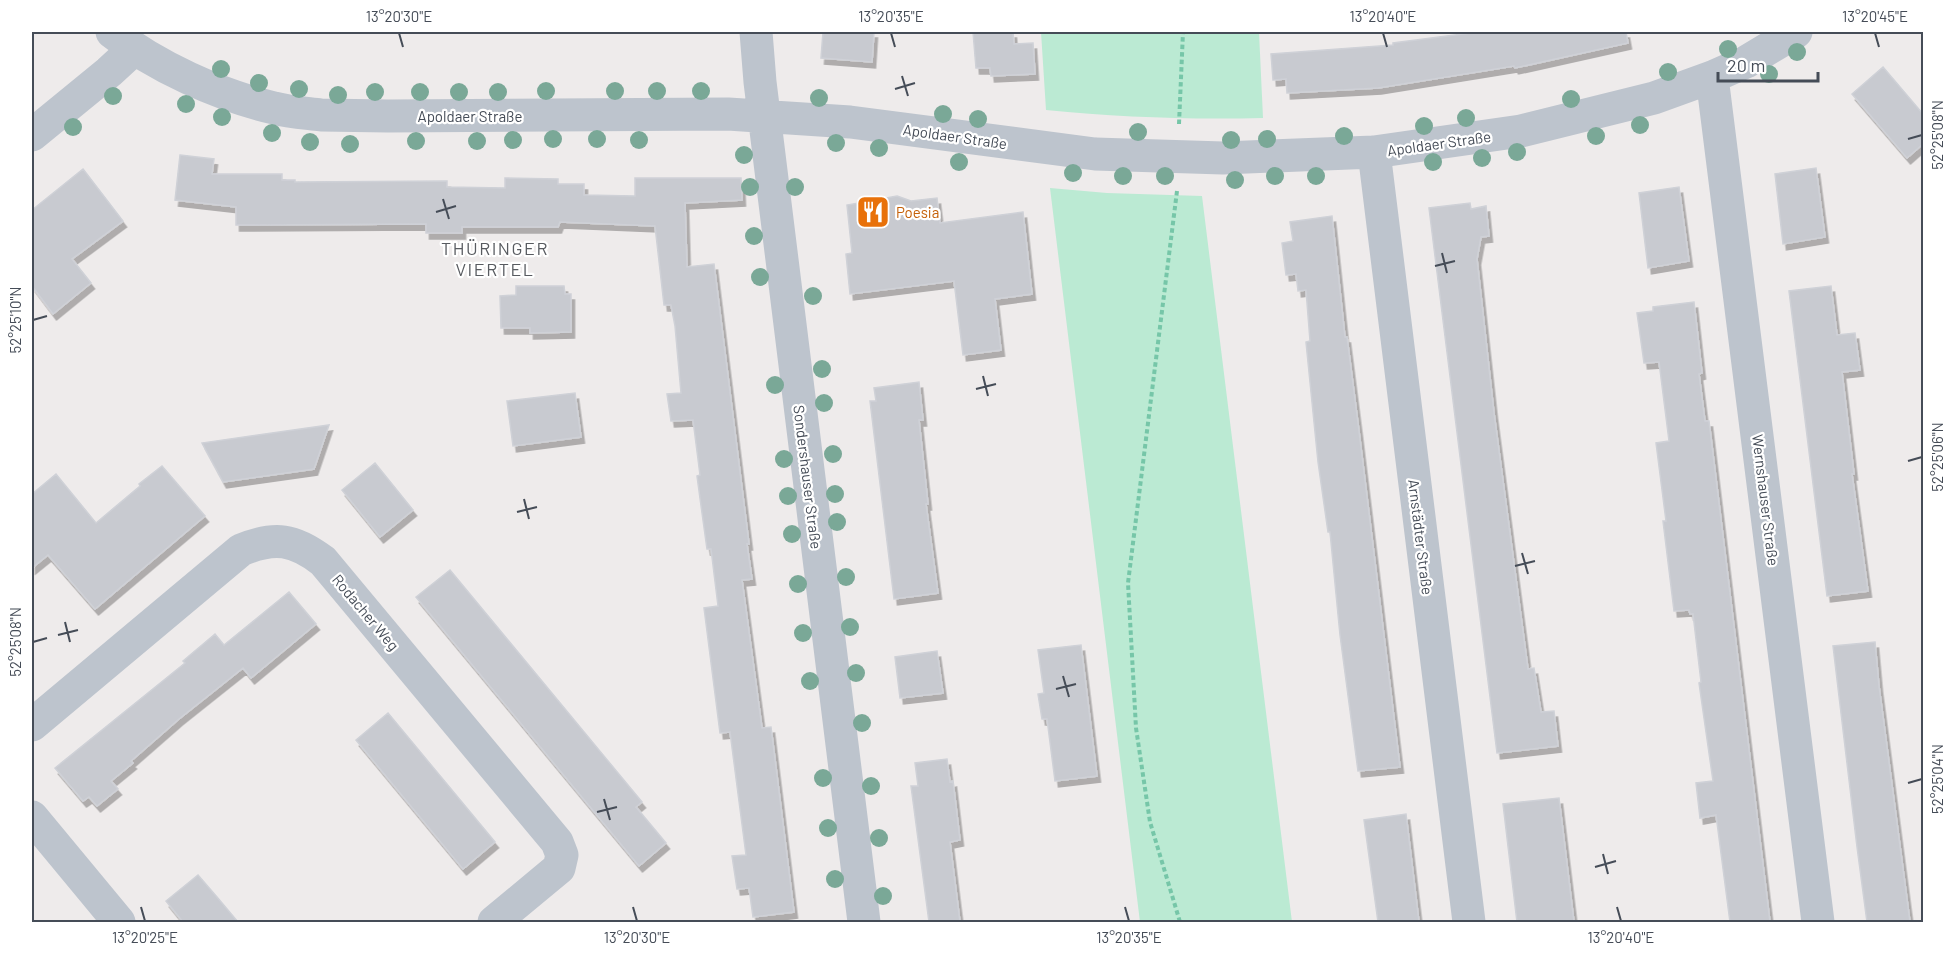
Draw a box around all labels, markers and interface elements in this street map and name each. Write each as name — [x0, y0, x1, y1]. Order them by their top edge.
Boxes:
text: 13°20'30"E — [366, 7, 432, 25]
text: 13°20'35"E — [858, 7, 924, 25]
text: 13°20'40"E — [1350, 7, 1416, 25]
text: 13°20'45"E — [1842, 7, 1908, 25]
scale bar — [1718, 45, 1818, 83]
text: 20 m — [1727, 54, 1765, 76]
text: 52°25'08"N — [1928, 100, 1946, 170]
street label: Apoldaer Straße — [418, 107, 522, 125]
street label: Apoldaer Straße — [902, 120, 1008, 152]
street label: Apoldaer Straße — [1386, 127, 1492, 159]
restaurant icon: Poesia — [855, 194, 891, 230]
place label: Poesia — [896, 203, 939, 221]
district label: THÜRINGER VIERTEL — [441, 237, 549, 280]
text: 52°25'10"N — [6, 286, 24, 354]
street label: Sondershauser Straße — [790, 404, 826, 550]
text: 52°25'06"N — [1928, 422, 1946, 492]
street label: Wernshauser Straße — [1749, 433, 1783, 567]
street label: Arnstädter Straße — [1405, 478, 1437, 596]
street label: Rodacher Weg — [329, 570, 403, 654]
text: 52°25'08"N — [6, 607, 24, 677]
text: 52°25'04"N — [1928, 744, 1946, 814]
text: 13°20'25"E — [112, 928, 178, 946]
text: 13°20'30"E — [604, 928, 670, 946]
text: 13°20'35"E — [1096, 928, 1162, 946]
text: 13°20'40"E — [1588, 928, 1654, 946]

